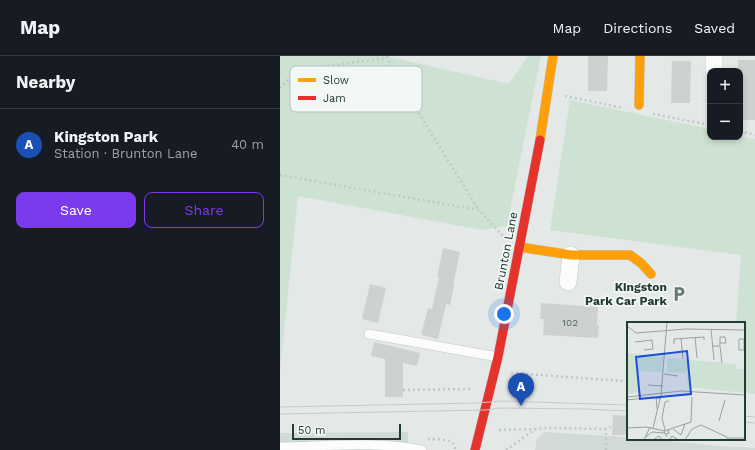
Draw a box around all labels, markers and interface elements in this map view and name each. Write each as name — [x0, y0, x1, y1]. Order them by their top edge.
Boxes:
text: Map — [20, 16, 60, 39]
text: Map — [553, 20, 581, 36]
text: Directions — [603, 20, 672, 36]
text: Saved — [694, 20, 735, 36]
legend — [290, 66, 422, 112]
map controls — [707, 68, 743, 140]
button: + — [707, 68, 743, 104]
text: Nearby — [16, 72, 75, 92]
text: Slow — [323, 74, 349, 87]
text: Jam — [323, 92, 346, 105]
button: − — [707, 104, 743, 140]
text: Kingston Park — [54, 128, 158, 146]
text: A — [25, 137, 33, 152]
text: 40 m — [231, 137, 264, 152]
text: Station · Brunton Lane — [54, 146, 198, 161]
button: Save — [16, 192, 136, 228]
button: Share — [144, 192, 264, 228]
street label: Brunton Lane — [492, 211, 520, 291]
place label: Kingston Park Car Park — [585, 280, 668, 308]
parking icon: Kingston Park Car Park — [670, 285, 688, 303]
your location — [494, 304, 514, 324]
house number: 102 — [562, 317, 578, 328]
inset map — [627, 322, 745, 440]
pin: A — [508, 373, 534, 406]
scale bar — [292, 422, 401, 441]
text: 50 m — [298, 424, 325, 437]

